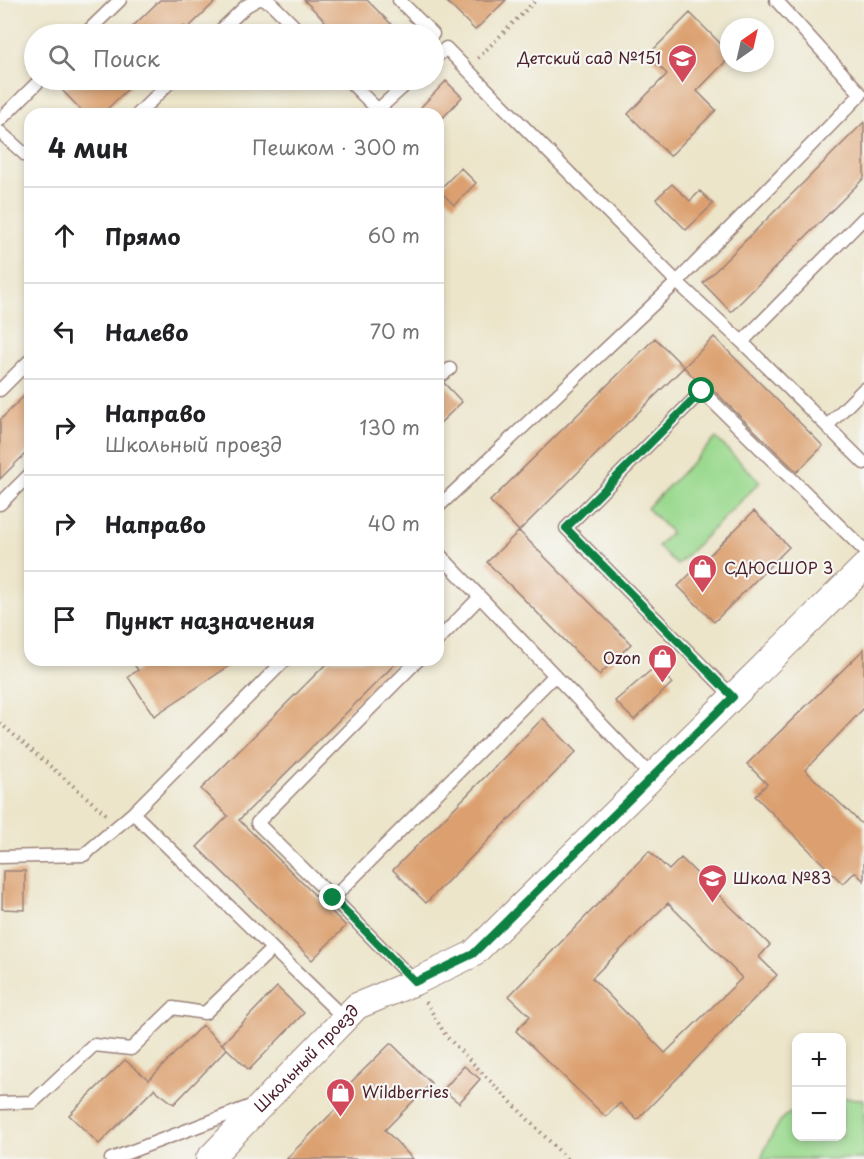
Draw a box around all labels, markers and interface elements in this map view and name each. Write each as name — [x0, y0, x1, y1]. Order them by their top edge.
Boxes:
north arrow — [720, 18, 774, 72]
search box — [24, 24, 444, 90]
icon: search — [45, 41, 78, 74]
text: Поиск — [93, 41, 160, 74]
school or university icon: Детский сад №151 — [666, 42, 698, 84]
place label: Детский сад №151 — [516, 45, 661, 69]
text: 4 мин — [48, 128, 129, 167]
text: Пешком · 300 m — [252, 132, 420, 162]
icon: ahead — [48, 219, 81, 252]
text: Прямо — [105, 219, 180, 252]
text: 60 m — [368, 220, 420, 250]
icon: left — [48, 315, 81, 348]
text: Налево — [105, 315, 188, 348]
text: 70 m — [370, 316, 420, 346]
route start — [688, 377, 714, 403]
text: Направо — [105, 396, 206, 429]
icon: right — [48, 411, 81, 444]
text: 130 m — [360, 412, 420, 442]
text: Школьный проезд — [105, 429, 282, 459]
icon: right — [48, 507, 81, 540]
text: Направо — [105, 507, 206, 540]
text: 40 m — [368, 508, 420, 538]
shop icon: СДЮСШОР 3 — [687, 552, 719, 594]
place label: СДЮСШОР 3 — [724, 555, 833, 579]
icon: arrive — [48, 603, 81, 636]
text: Пункт назначения — [105, 603, 315, 636]
shop icon: Ozon — [646, 642, 678, 684]
place label: Ozon — [603, 645, 641, 669]
school or university icon: Школа №83 — [696, 862, 728, 904]
place label: Школа №83 — [733, 865, 831, 889]
route end — [319, 884, 345, 910]
street label: Школьный проезд — [248, 998, 364, 1117]
map controls — [792, 1033, 846, 1141]
button: + — [792, 1033, 846, 1087]
shop icon: Wildberries — [325, 1076, 357, 1118]
place label: Wildberries — [362, 1079, 449, 1103]
button: − — [792, 1087, 846, 1141]

